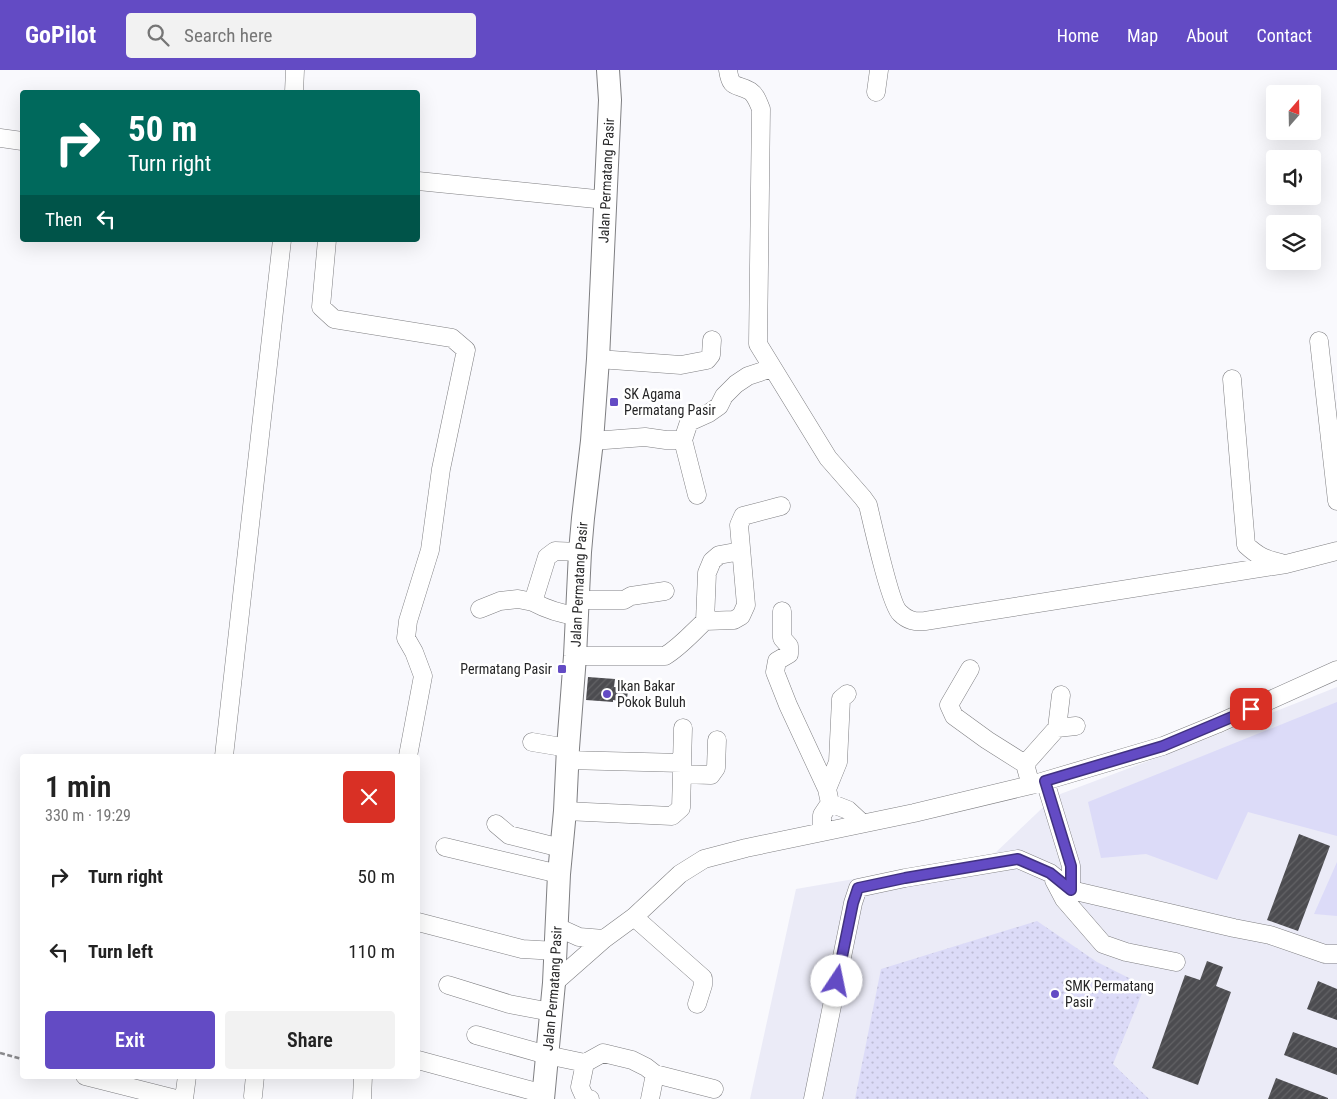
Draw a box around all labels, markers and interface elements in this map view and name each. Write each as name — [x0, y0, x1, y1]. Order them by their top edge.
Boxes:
search box — [126, 13, 476, 58]
text: GoPilot — [25, 21, 96, 49]
icon: search — [144, 21, 172, 49]
text: Search here — [184, 24, 272, 47]
text: Home — [1057, 25, 1099, 46]
text: Map — [1127, 25, 1158, 46]
text: About — [1186, 25, 1228, 46]
text: Contact — [1256, 25, 1312, 46]
north arrow — [1266, 85, 1321, 140]
map controls — [1266, 85, 1321, 270]
text: 50 m — [128, 109, 197, 150]
icon: right — [45, 110, 110, 175]
street label: Jalan Permatang Pasir — [595, 118, 617, 243]
button: sound — [1266, 150, 1321, 205]
text: Turn right — [128, 151, 211, 176]
icon: left — [92, 205, 120, 233]
text: Then — [45, 208, 82, 231]
button: layers — [1266, 215, 1321, 270]
place label: SK Agama Permatang Pasir — [624, 386, 716, 418]
marker: SK Agama Permatang Pasir — [608, 396, 620, 408]
street label: Jalan Permatang Pasir — [567, 521, 591, 647]
place label: Permatang Pasir — [460, 661, 552, 677]
marker: Permatang Pasir — [556, 663, 568, 675]
place label: Ikan Bakar Pokok Buluh — [617, 678, 686, 710]
marker: Ikan Bakar Pokok Buluh — [601, 688, 613, 700]
pin — [1230, 688, 1272, 730]
icon: arrive — [1237, 695, 1265, 723]
text: 1 min — [45, 769, 111, 804]
button: close — [343, 771, 395, 823]
text: 330 m · 19:29 — [45, 806, 131, 825]
icon: right — [45, 863, 73, 891]
text: Turn right — [88, 865, 163, 888]
text: 50 m — [358, 865, 395, 888]
street label: Jalan Permatang Pasir — [540, 926, 565, 1052]
icon: left — [45, 938, 73, 966]
text: Turn left — [88, 940, 153, 963]
text: 110 m — [348, 940, 395, 963]
position arrow — [810, 954, 862, 1006]
place label: SMK Permatang Pasir — [1065, 978, 1154, 1010]
marker: SMK Permatang Pasir — [1049, 988, 1061, 1000]
button: Exit — [45, 1011, 215, 1069]
button: Share — [225, 1011, 395, 1069]

